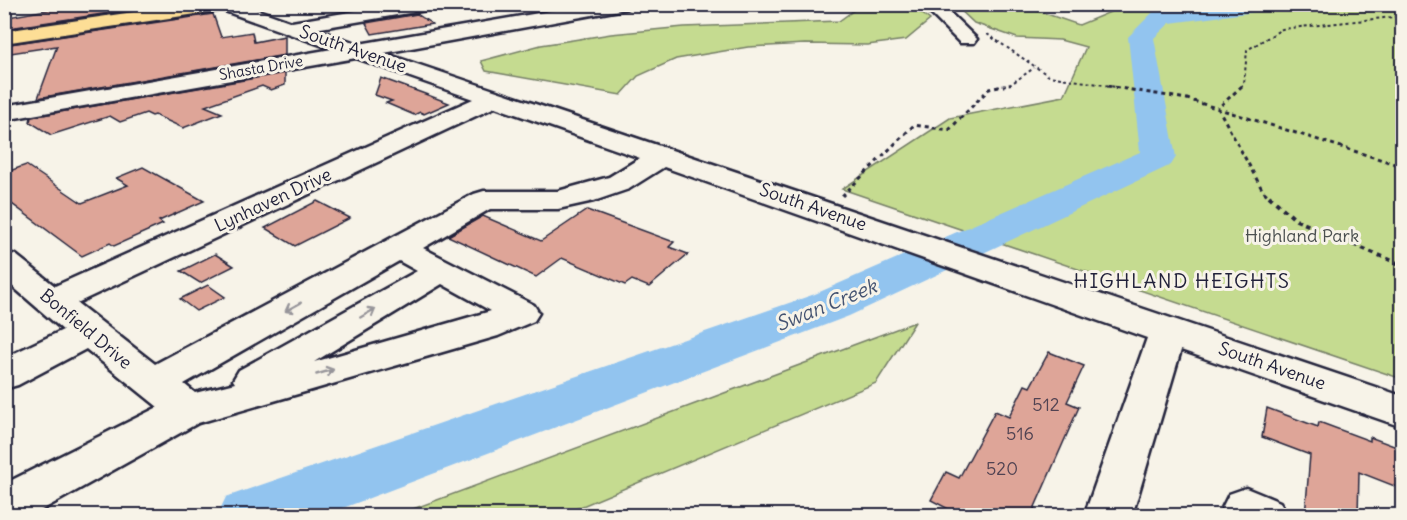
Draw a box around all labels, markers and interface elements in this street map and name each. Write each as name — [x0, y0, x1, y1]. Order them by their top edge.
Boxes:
street label: South Avenue — [297, 19, 410, 78]
street label: Shasta Drive — [217, 51, 304, 84]
street label: Lynhaven Drive — [211, 162, 335, 237]
street label: South Avenue — [757, 177, 870, 236]
park label: Highland Park — [1245, 224, 1359, 247]
district label: HIGHLAND HEIGHTS — [1074, 268, 1290, 293]
water label: Swan Creek — [772, 272, 882, 336]
street label: Bonfield Drive — [36, 283, 137, 374]
one-way arrow — [284, 302, 302, 313]
one-way arrow — [359, 307, 376, 319]
street label: South Avenue — [1216, 336, 1329, 395]
one-way arrow — [315, 366, 334, 378]
house number: 512 — [1032, 393, 1060, 416]
house number: 516 — [1006, 422, 1034, 445]
house number: 520 — [986, 457, 1018, 480]

